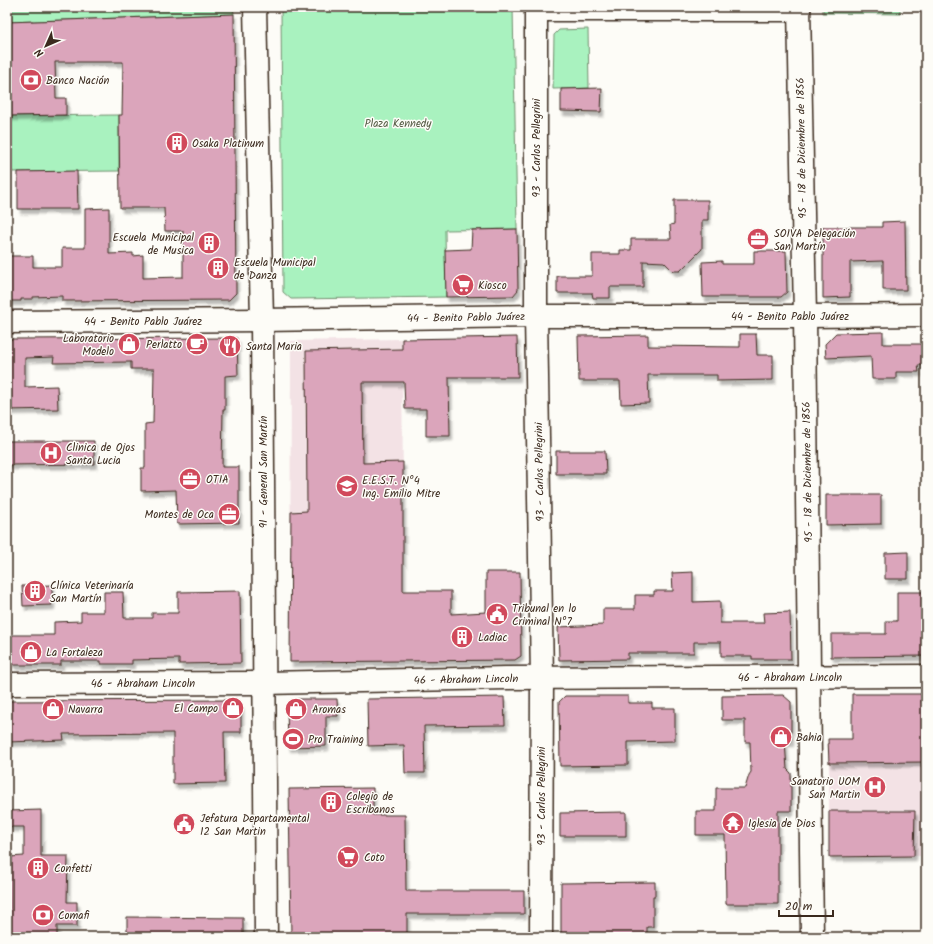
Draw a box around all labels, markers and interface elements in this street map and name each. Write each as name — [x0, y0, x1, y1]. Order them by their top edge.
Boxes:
north arrow — [26, 26, 66, 66]
text: N — [31, 44, 48, 61]
bank icon: Banco Nación — [18, 67, 44, 93]
place label: Banco Nación — [46, 72, 109, 90]
street label: 95 - 18 de Diciembre de 1856 — [792, 77, 812, 219]
street label: 93 - Carlos Pellegrini — [528, 98, 546, 197]
park label: Plaza Kennedy — [364, 115, 432, 133]
building icon: Osaka Platinum — [164, 130, 190, 156]
place label: Osaka Platinum — [192, 135, 264, 153]
place label: SOIVA Delegación San Martín — [774, 225, 856, 256]
office icon: SOIVA Delegación San Martín — [745, 226, 771, 252]
place label: Escuela Municipal de Musica — [112, 229, 194, 260]
building icon: Escuela Municipal de Musica — [196, 230, 222, 256]
place label: Escuela Municipal de Danza — [234, 254, 316, 285]
building icon: Escuela Municipal de Danza — [205, 255, 231, 281]
supermarket icon: Kiosco — [450, 272, 476, 298]
place label: Kiosco — [478, 277, 507, 295]
street label: 44 - Benito Pablo Juárez — [407, 308, 525, 328]
street label: 44 - Benito Pablo Juárez — [731, 308, 849, 326]
street label: 44 - Benito Pablo Juárez — [84, 313, 202, 331]
place label: Laboratorio Modelo — [63, 330, 114, 361]
shop icon: Laboratorio Modelo — [116, 331, 142, 357]
cafe icon: Perlatto — [184, 331, 210, 357]
restaurant icon: Santa Maria — [217, 333, 243, 359]
place label: Perlatto — [146, 336, 182, 354]
place label: Santa Maria — [246, 338, 302, 356]
street label: 95 - 18 de Diciembre de 1856 — [798, 401, 818, 543]
street label: 91 - General San Martín — [255, 416, 273, 528]
street label: 93 - Carlos Pellegrini — [530, 422, 550, 522]
place label: Clinica de Ojos Santa Lucia — [66, 439, 135, 470]
hospital icon: Clinica de Ojos Santa Lucia — [38, 440, 64, 466]
office icon: OTIA — [177, 466, 203, 492]
place label: OTIA — [206, 471, 229, 489]
place label: E.E.S.T. Nº4 Ing. Emilio Mitre — [362, 472, 440, 503]
school or university icon: E.E.S.T. Nº4 Ing. Emilio Mitre — [334, 473, 360, 499]
office icon: Montes de Oca — [216, 501, 242, 527]
place label: Montes de Oca — [145, 506, 214, 524]
place label: Clínica Veterinaría San Martín — [50, 577, 134, 608]
building icon: Clínica Veterinaría San Martín — [22, 578, 48, 604]
place label: Tribunal en lo Criminal Nº7 — [512, 600, 576, 631]
public building icon: Tribunal en lo Criminal Nº7 — [484, 601, 510, 627]
building icon: Ladiac — [449, 624, 475, 650]
place label: Ladiac — [478, 629, 507, 647]
shop icon: La Fortaleza — [18, 639, 44, 665]
place label: La Fortaleza — [46, 644, 103, 662]
street label: 46 - Abraham Lincoln — [738, 669, 842, 687]
street label: 46 - Abraham Lincoln — [414, 670, 519, 690]
street label: 46 - Abraham Lincoln — [91, 675, 195, 693]
shop icon: El Campo — [220, 695, 246, 721]
shop icon: Navarra — [40, 696, 66, 722]
shop icon: Aromas — [283, 696, 309, 722]
place label: El Campo — [174, 700, 218, 718]
place label: Navarra — [68, 701, 103, 719]
place label: Aromas — [312, 701, 346, 719]
shop icon: Bahia — [768, 724, 794, 750]
sports icon: Pro Training — [280, 726, 306, 752]
place label: Bahia — [796, 729, 822, 747]
place label: Pro Training — [308, 731, 364, 749]
street label: 93 - Carlos Pellegrini — [533, 746, 551, 845]
place label: Sanatorio UOM San Martin — [791, 773, 860, 804]
hospital icon: Sanatorio UOM San Martin — [862, 774, 888, 800]
place label: Colegio de Escribanos — [346, 788, 395, 819]
building icon: Colegio de Escribanos — [318, 789, 344, 815]
place label: Jefatura Departamental 12 San Martin — [200, 810, 310, 841]
temple icon: Iglesia de Dios — [720, 810, 746, 836]
public building icon: Jefatura Departamental 12 San Martin — [171, 811, 197, 837]
place label: Iglesia de Dios — [748, 815, 816, 833]
supermarket icon: Coto — [335, 844, 361, 870]
place label: Coto — [364, 849, 385, 867]
building icon: Confetti — [25, 855, 51, 881]
place label: Confetti — [54, 860, 92, 878]
scale bar — [779, 892, 833, 918]
text: 20 m — [785, 897, 813, 916]
bank icon: Comafi — [30, 902, 56, 928]
place label: Comafi — [58, 907, 89, 925]

